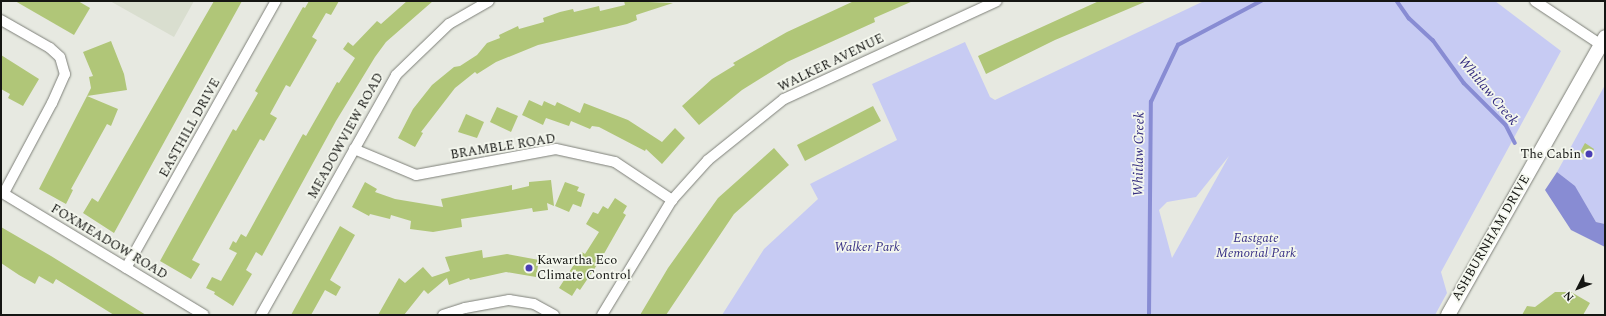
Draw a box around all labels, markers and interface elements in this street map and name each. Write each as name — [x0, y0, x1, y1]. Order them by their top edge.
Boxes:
street label: WALKER AVENUE — [776, 31, 886, 95]
water label: Whitlaw Creek — [1454, 53, 1522, 129]
street label: MEADOWVIEW ROAD — [305, 70, 387, 202]
street label: EASTHILL DRIVE — [156, 76, 224, 180]
water label: Whitlaw Creek — [1130, 112, 1148, 196]
street label: BRAMBLE ROAD — [449, 131, 557, 163]
place label: The Cabin — [1520, 146, 1581, 162]
marker: The Cabin — [1584, 149, 1594, 159]
street label: ASHBURNHAM DRIVE — [1449, 172, 1533, 304]
street label: FOXMEADOW ROAD — [48, 201, 170, 283]
park label: Eastgate Memorial Park — [1216, 231, 1296, 262]
park label: Walker Park — [834, 239, 900, 255]
place label: Kawartha Eco Climate Control — [537, 253, 631, 284]
marker: Kawartha Eco Climate Control — [524, 263, 534, 273]
north arrow — [1558, 268, 1598, 308]
text: N — [1559, 287, 1578, 305]

